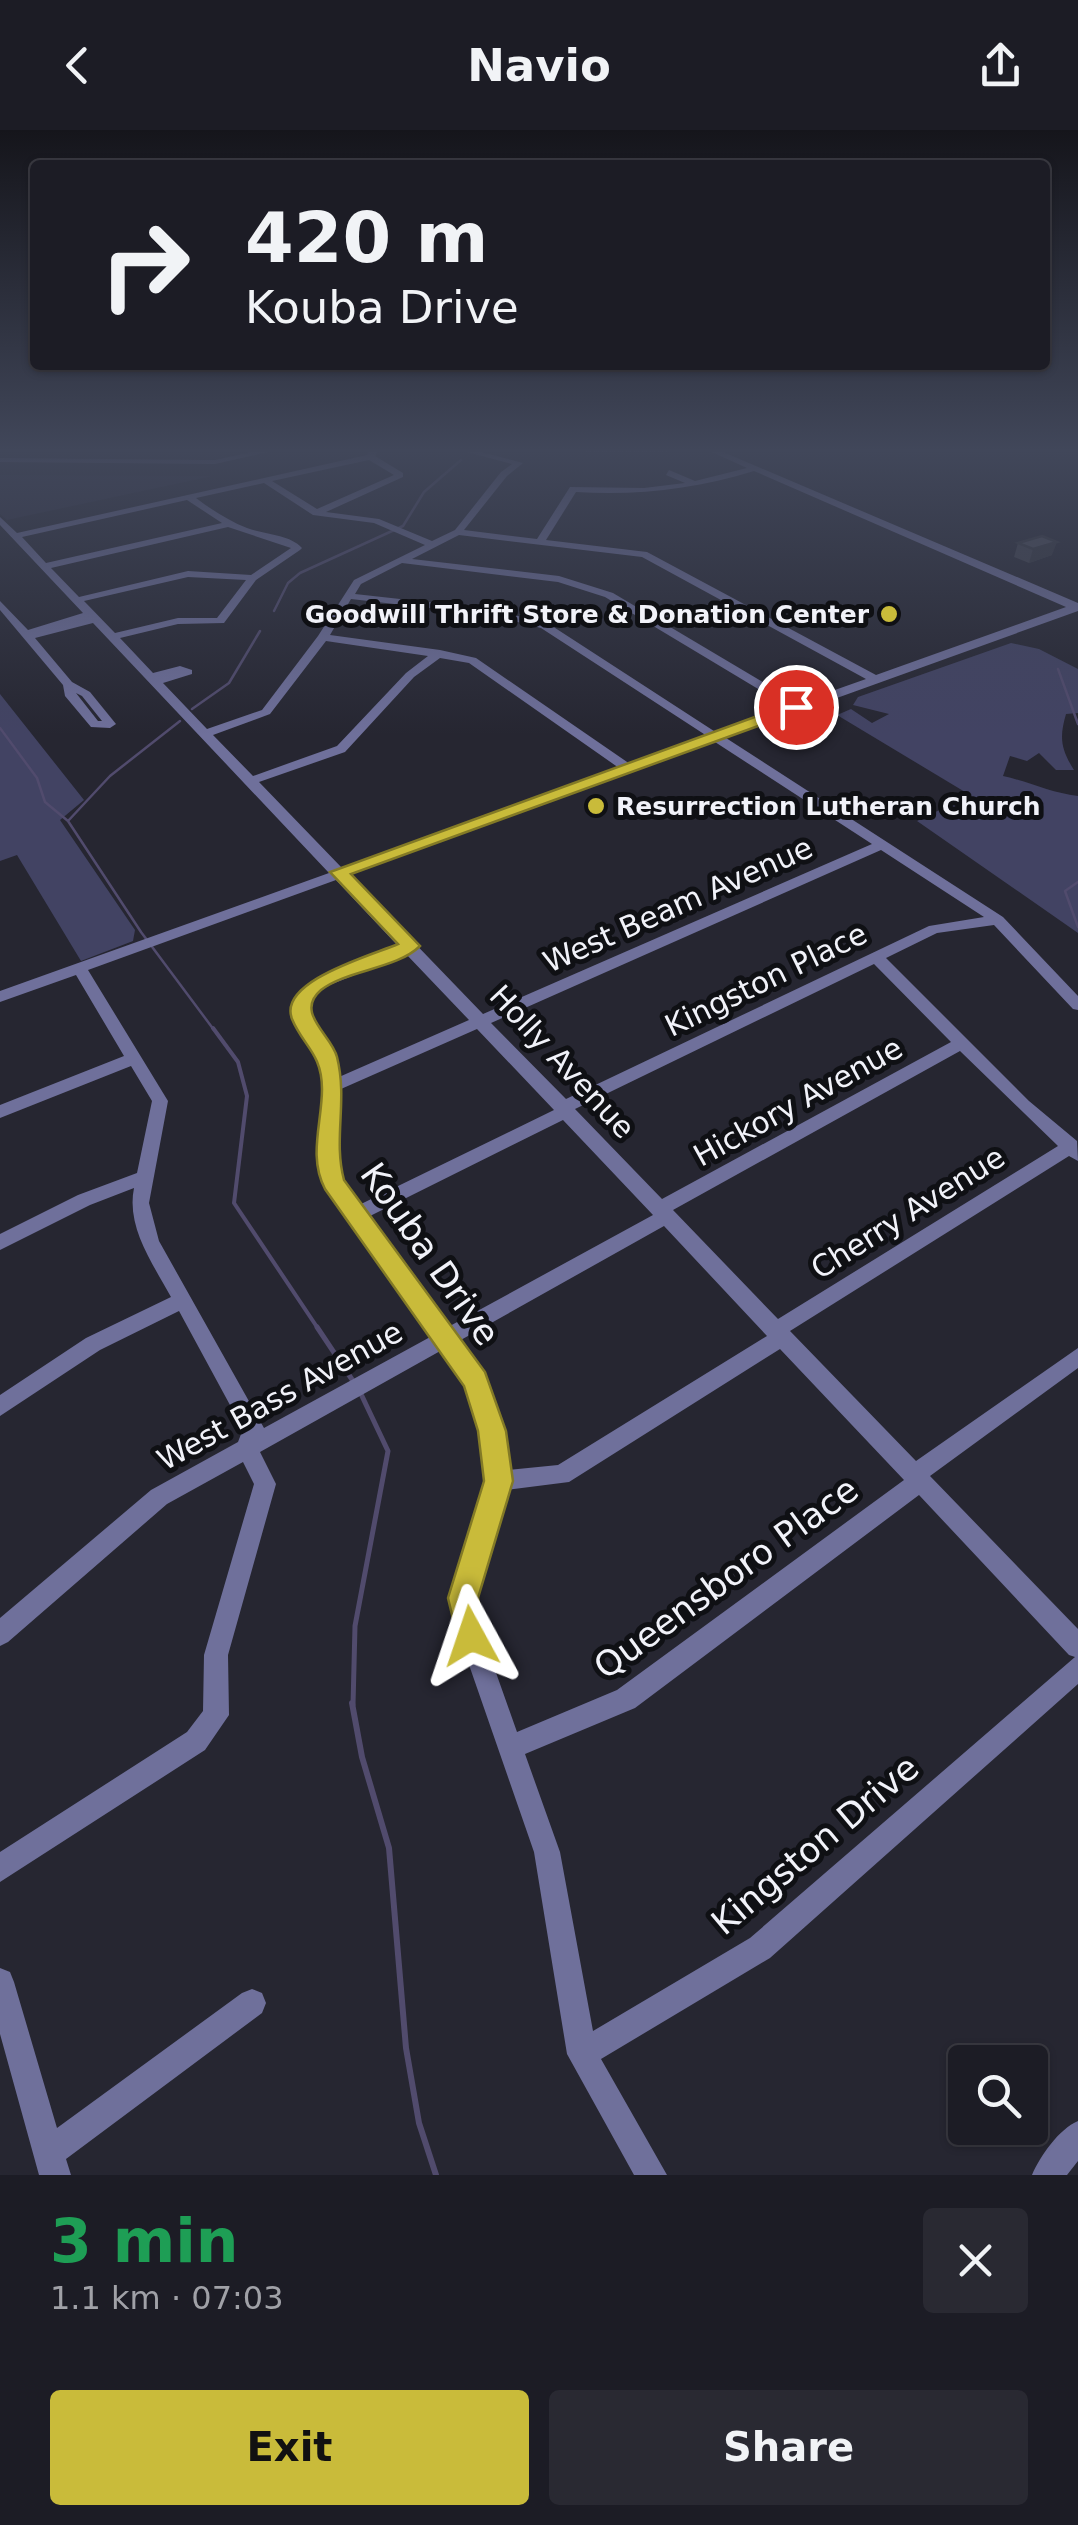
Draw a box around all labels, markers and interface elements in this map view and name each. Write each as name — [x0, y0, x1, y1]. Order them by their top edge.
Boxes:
icon: back — [50, 38, 105, 93]
icon: share — [973, 38, 1028, 93]
text: Navio — [467, 39, 611, 92]
text: 420 m — [245, 197, 488, 279]
icon: right — [80, 200, 210, 330]
text: Kouba Drive — [245, 281, 519, 334]
place label: Goodwill Thrift Store & Donation Center — [305, 600, 870, 629]
marker: Goodwill Thrift Store & Donation Center — [878, 603, 900, 625]
pin — [754, 665, 839, 750]
icon: arrive — [769, 680, 824, 735]
place label: Resurrection Lutheran Church — [616, 792, 1041, 821]
marker: Resurrection Lutheran Church — [585, 795, 607, 817]
street label: West Beam Avenue — [538, 829, 818, 980]
street label: Kingston Place — [659, 916, 872, 1044]
street label: Holly Avenue — [483, 978, 642, 1145]
street label: Hickory Avenue — [687, 1030, 908, 1173]
street label: Cherry Avenue — [805, 1139, 1011, 1286]
street label: Kouba Drive — [353, 1155, 507, 1353]
street label: West Bass Avenue — [151, 1314, 408, 1477]
street label: Queensboro Place — [586, 1469, 866, 1687]
position arrow — [419, 1584, 523, 1688]
street label: Kingston Drive — [704, 1747, 926, 1943]
map controls — [948, 2045, 1048, 2145]
button: search — [948, 2045, 1048, 2145]
text: 3 min — [50, 2206, 238, 2276]
button: close — [923, 2208, 1028, 2313]
text: 1.1 km · 07:03 — [50, 2279, 284, 2317]
button: Exit — [50, 2390, 529, 2505]
button: Share — [549, 2390, 1028, 2505]

